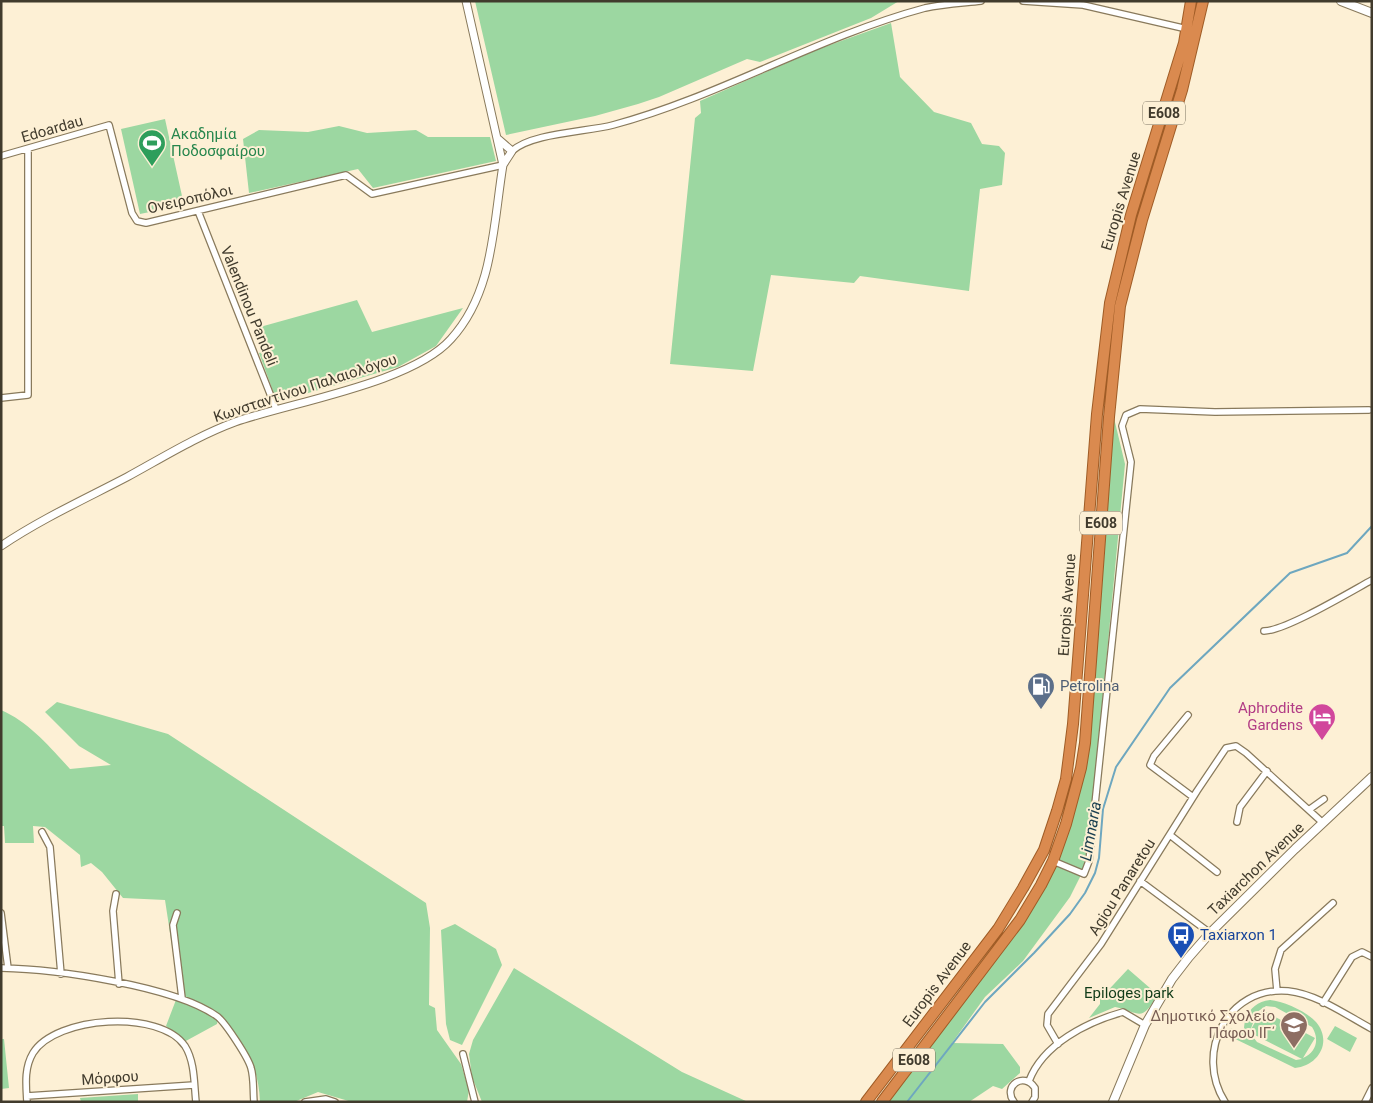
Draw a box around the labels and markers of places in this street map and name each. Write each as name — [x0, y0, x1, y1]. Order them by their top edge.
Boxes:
place label: Ακαδημία Ποδοσφαίρου — [171, 125, 265, 160]
sports icon: Ακαδημία Ποδοσφαίρου — [137, 128, 167, 167]
fuel station icon: Petrolina — [1026, 671, 1056, 710]
place label: Petrolina — [1060, 677, 1119, 695]
place label: Aphrodite Gardens — [1238, 699, 1303, 734]
hotel icon: Aphrodite Gardens — [1307, 702, 1337, 741]
bus stop icon: Taxiarxon 1 — [1166, 920, 1196, 959]
place label: Taxiarxon 1 — [1200, 926, 1277, 944]
place label: Δημοτικό Σχολείο Πάφου ΙΓ΄ — [1150, 1007, 1275, 1042]
school or university icon: Δημοτικό Σχολείο Πάφου ΙΓ΄ — [1279, 1010, 1309, 1049]

